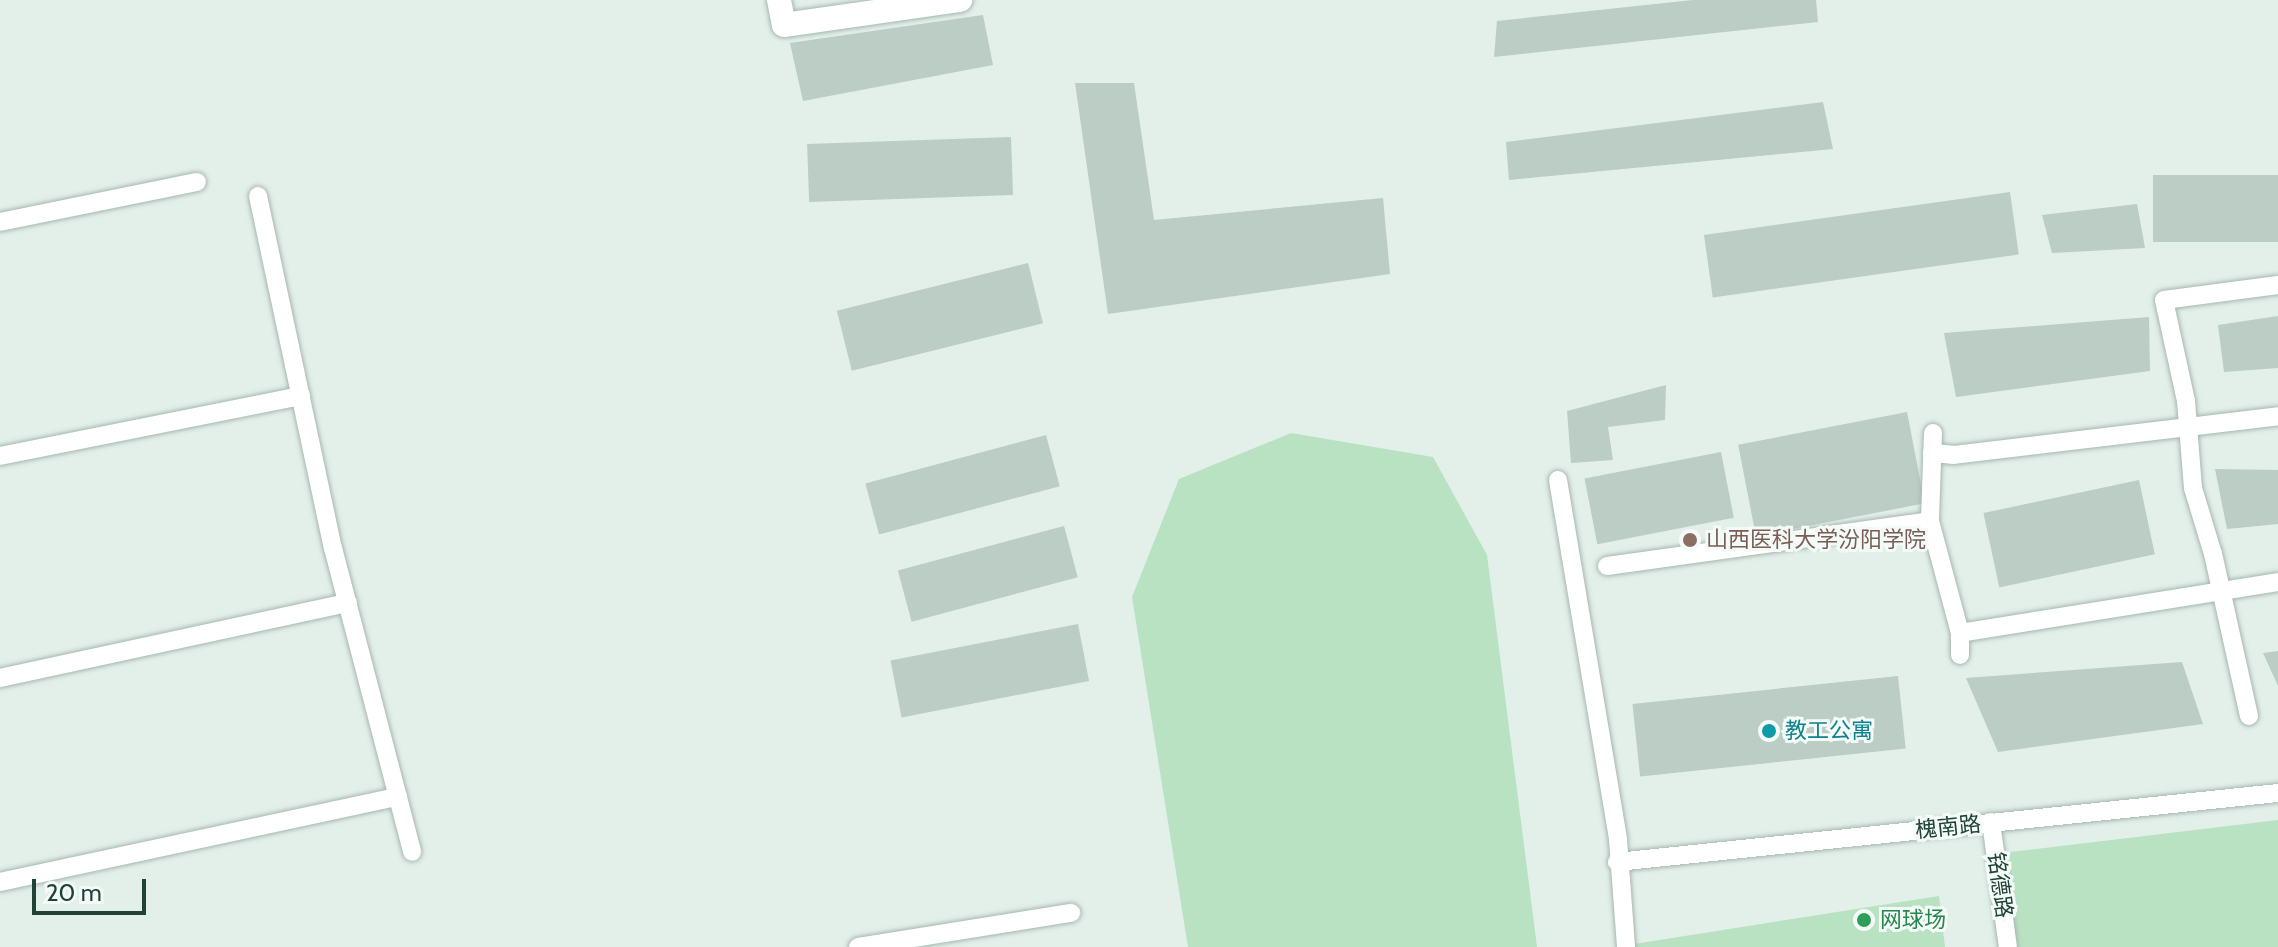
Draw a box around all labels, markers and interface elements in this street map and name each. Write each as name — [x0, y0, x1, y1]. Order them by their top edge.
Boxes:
place label: 山西医科大学汾阳学院 — [1706, 527, 1926, 553]
marker: 山西医科大学汾阳学院 — [1681, 531, 1699, 549]
place label: 教工公寓 — [1785, 718, 1873, 744]
marker: 教工公寓 — [1760, 722, 1778, 740]
street label: 槐南路 — [1914, 810, 1982, 844]
street label: 铭德路 — [1982, 850, 2018, 920]
scale bar — [36, 863, 150, 913]
text: 20 m — [46, 878, 102, 907]
place label: 网球场 — [1880, 907, 1946, 933]
marker: 网球场 — [1855, 911, 1873, 929]

